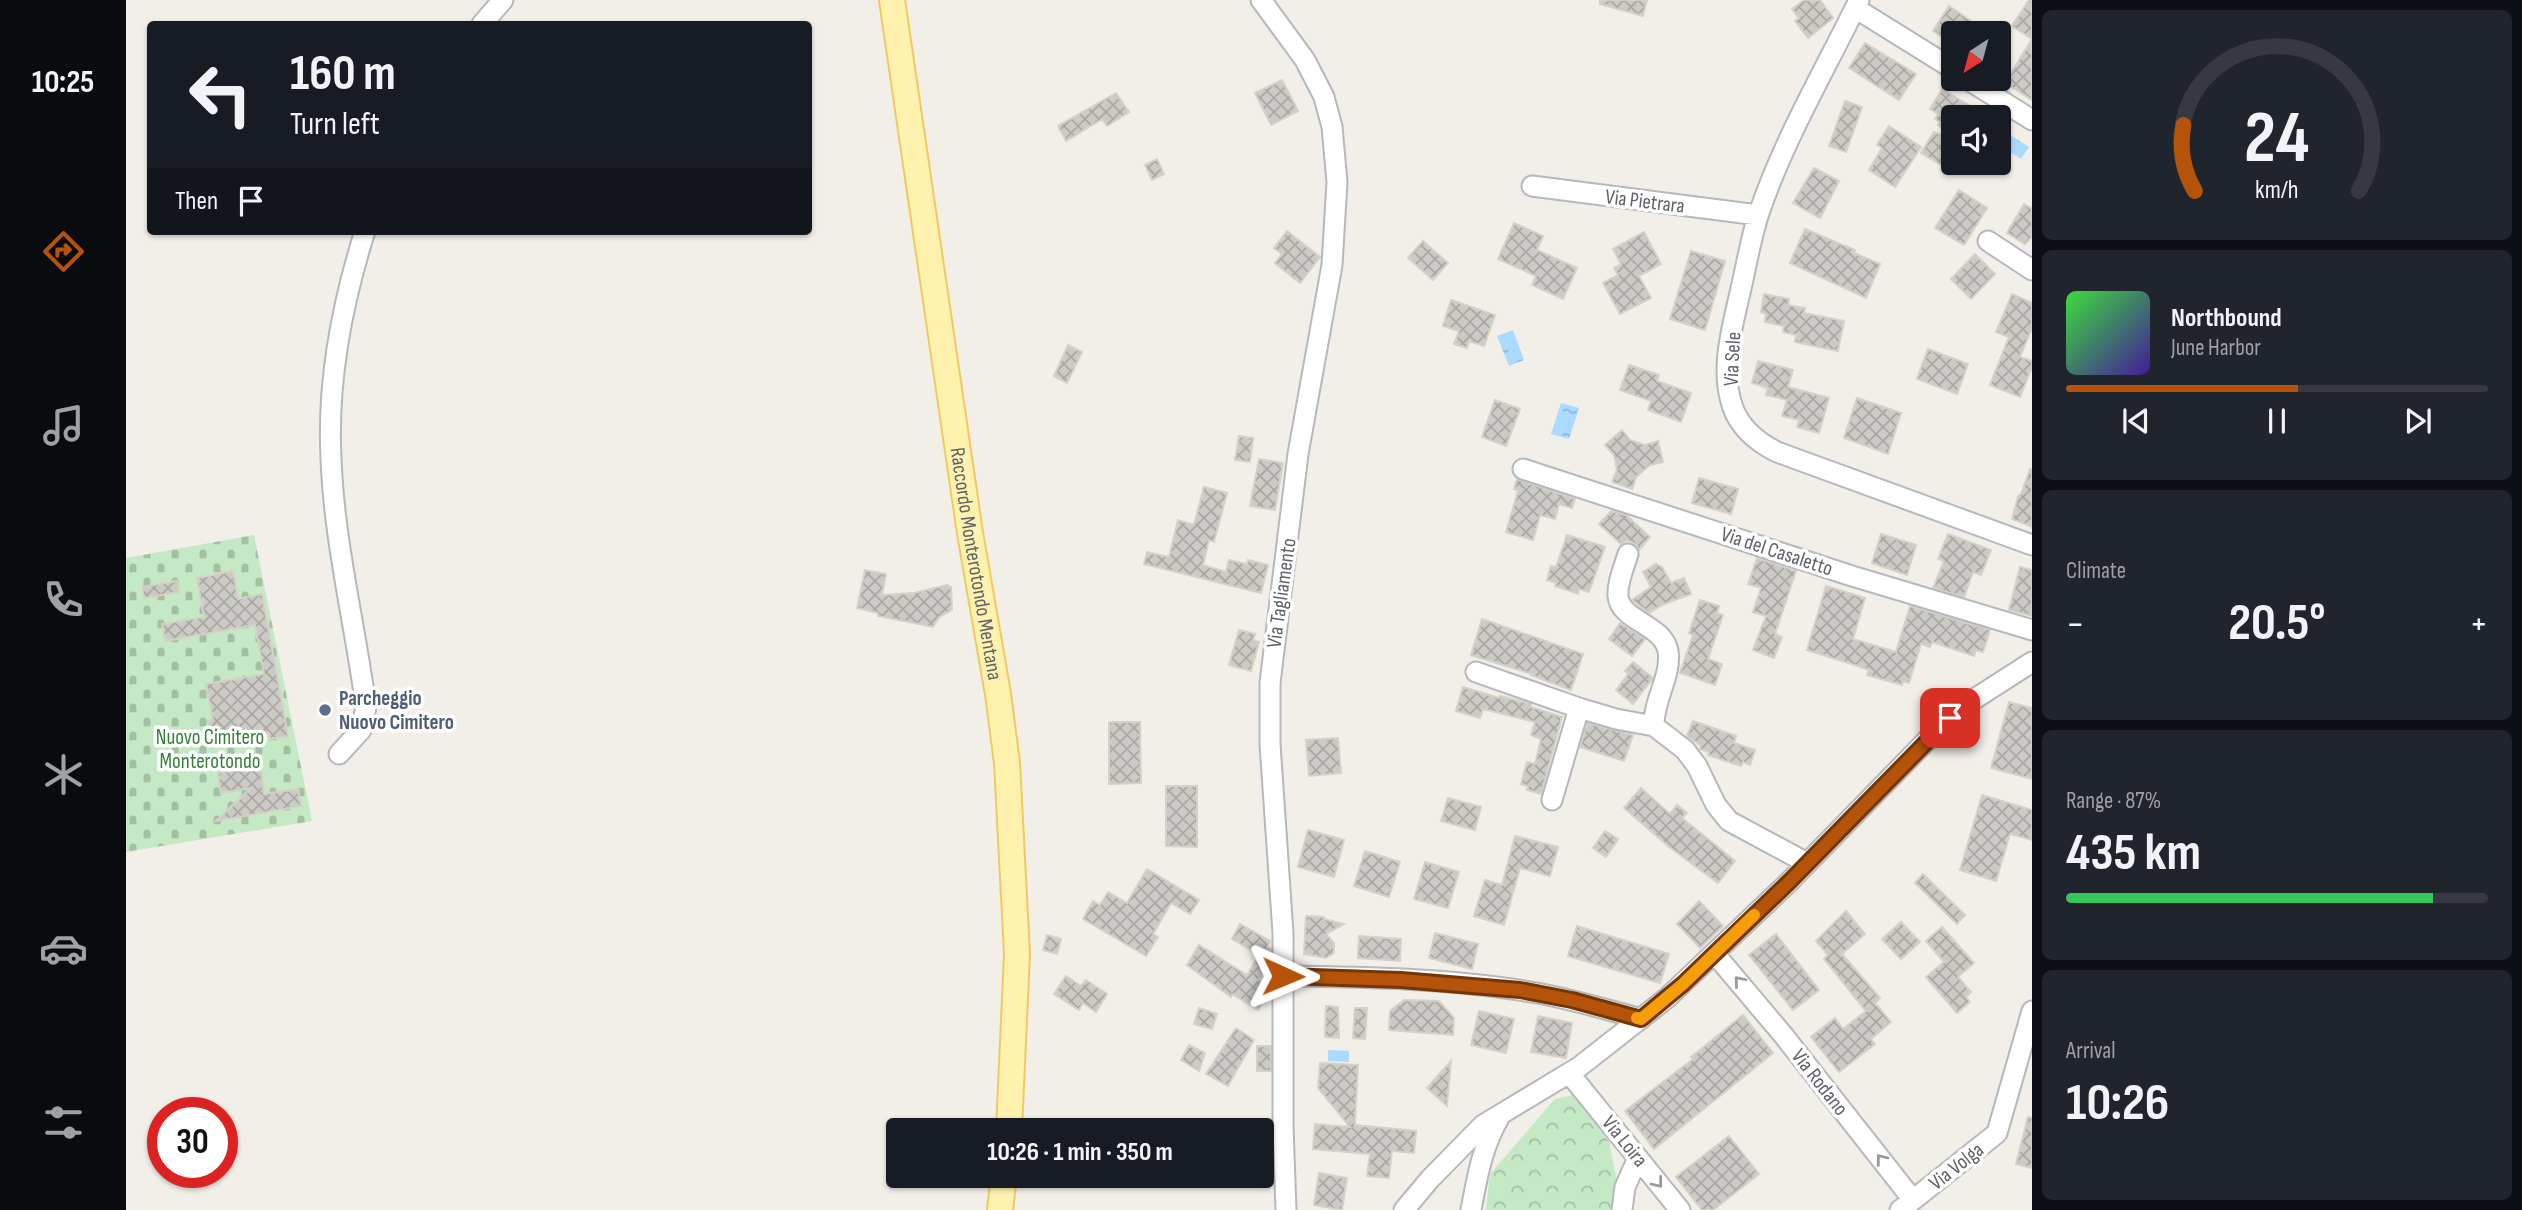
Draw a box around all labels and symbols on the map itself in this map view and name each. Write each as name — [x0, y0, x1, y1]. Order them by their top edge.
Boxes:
north arrow — [1941, 21, 2011, 91]
street label: Via Pietrara — [1604, 184, 1686, 219]
street label: Via Sele — [1719, 331, 1746, 387]
street label: Raccordo Monterotondo Mentana — [945, 446, 1007, 682]
street label: Via del Casaletto — [1718, 522, 1836, 581]
street label: Via Tagliamento — [1261, 537, 1302, 650]
place label: Parcheggio Nuovo Cimitero — [339, 686, 454, 735]
pin — [1920, 688, 1980, 748]
marker: Parcheggio Nuovo Cimitero — [317, 702, 333, 718]
park label: Nuovo Cimitero Monterotondo — [156, 725, 264, 774]
position arrow — [1246, 939, 1320, 1013]
one-way arrow — [1735, 976, 1747, 989]
street label: Via Rodano — [1786, 1044, 1853, 1121]
speed limit sign: 30 — [147, 1097, 238, 1188]
street label: Via Loira — [1596, 1111, 1653, 1172]
street label: Via Volga — [1924, 1137, 1989, 1195]
one-way arrow — [1876, 1154, 1889, 1167]
one-way arrow — [1650, 1176, 1663, 1188]

